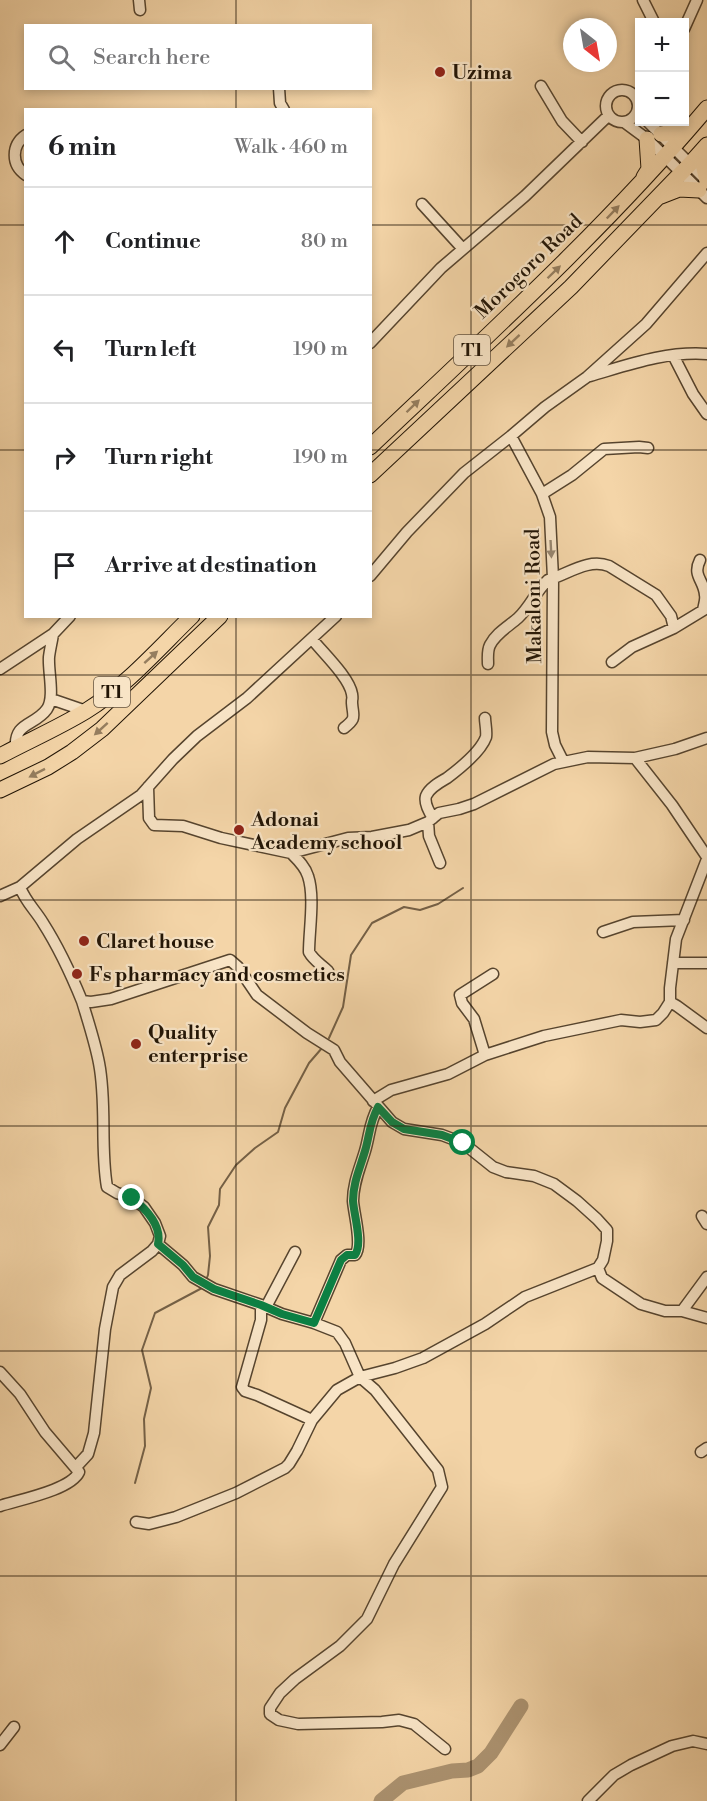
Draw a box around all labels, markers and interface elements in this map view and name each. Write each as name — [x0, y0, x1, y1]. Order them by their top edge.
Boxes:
north arrow — [563, 18, 617, 72]
map controls — [635, 18, 689, 126]
button: + — [635, 18, 689, 72]
search box — [24, 24, 372, 90]
icon: search — [45, 41, 78, 74]
text: Search here — [93, 44, 210, 71]
place label: Uzima — [452, 61, 512, 86]
marker: Uzima — [433, 65, 447, 79]
button: − — [635, 72, 689, 126]
text: 6 min — [48, 131, 116, 163]
text: Walk · 460 m — [234, 135, 348, 160]
one-way arrow — [606, 205, 620, 219]
street label: Morogoro Road — [470, 209, 589, 325]
icon: ahead — [48, 225, 81, 258]
text: Continue — [105, 228, 201, 255]
text: 80 m — [301, 229, 348, 254]
one-way arrow — [547, 265, 561, 279]
icon: left — [48, 333, 81, 366]
one-way arrow — [506, 334, 521, 347]
road number: T1 — [454, 335, 490, 365]
text: Turn left — [105, 336, 196, 363]
text: 190 m — [293, 337, 348, 362]
one-way arrow — [405, 399, 420, 413]
icon: right — [48, 441, 81, 474]
text: Turn right — [105, 444, 213, 471]
text: 190 m — [293, 445, 348, 470]
street label: Makaloni Road — [521, 528, 548, 664]
one-way arrow — [547, 539, 556, 558]
icon: arrive — [48, 549, 81, 582]
text: Arrive at destination — [105, 552, 317, 579]
one-way arrow — [143, 651, 158, 664]
road number: T1 — [94, 677, 130, 707]
one-way arrow — [94, 722, 109, 736]
one-way arrow — [28, 767, 46, 777]
place label: Adonai Academy school — [250, 808, 403, 856]
marker: Adonai Academy school — [232, 823, 246, 837]
place label: Claret house — [96, 930, 215, 955]
marker: Claret house — [77, 934, 91, 948]
place label: Fs pharmacy and cosmetics — [89, 963, 345, 988]
marker: Fs pharmacy and cosmetics — [70, 967, 84, 981]
place label: Quality enterprise — [148, 1021, 248, 1069]
marker: Quality enterprise — [129, 1037, 143, 1051]
route start — [449, 1129, 475, 1155]
route end — [118, 1184, 144, 1210]

